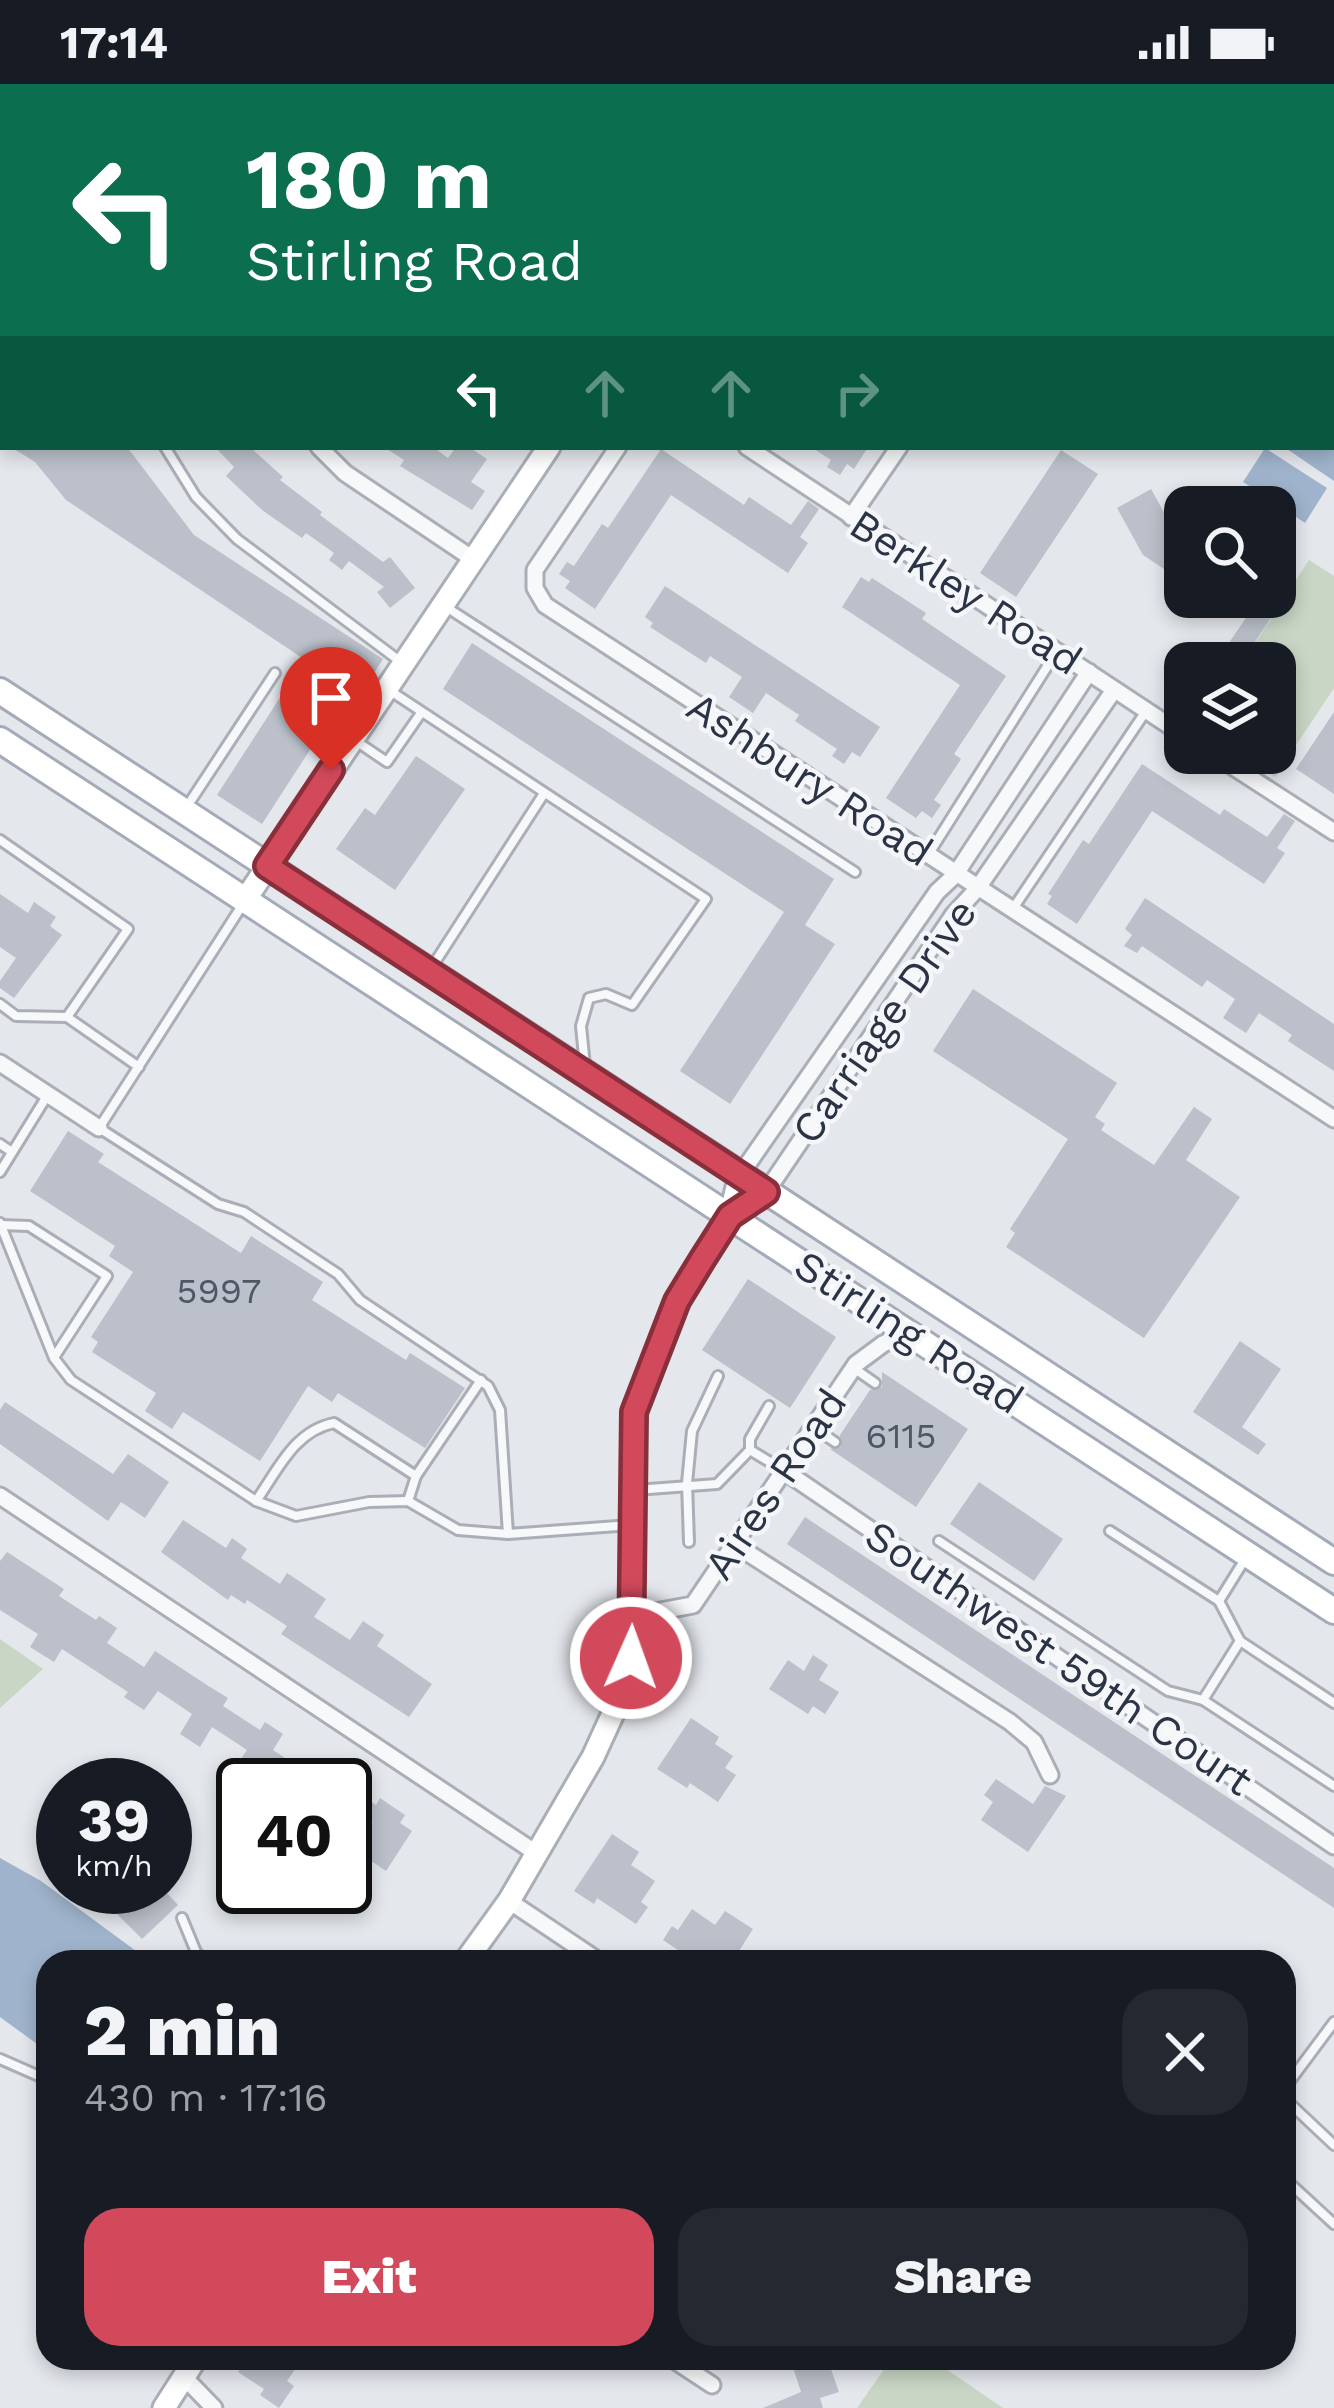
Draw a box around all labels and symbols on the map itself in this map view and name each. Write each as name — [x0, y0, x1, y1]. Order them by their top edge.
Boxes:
street label: Berkley Road — [841, 499, 1091, 685]
pin — [280, 647, 382, 770]
street label: Ashbury Road — [678, 682, 942, 876]
street label: Carriage Drive — [782, 889, 986, 1153]
street label: Stirling Road — [786, 1240, 1032, 1424]
house number: 5997 — [177, 1270, 261, 1312]
street label: Aires Road — [694, 1380, 856, 1588]
house number: 6115 — [866, 1415, 936, 1457]
street label: Southwest 59th Court — [856, 1510, 1262, 1806]
position arrow — [568, 1595, 694, 1721]
speed limit sign: 40 — [216, 1758, 372, 1914]

